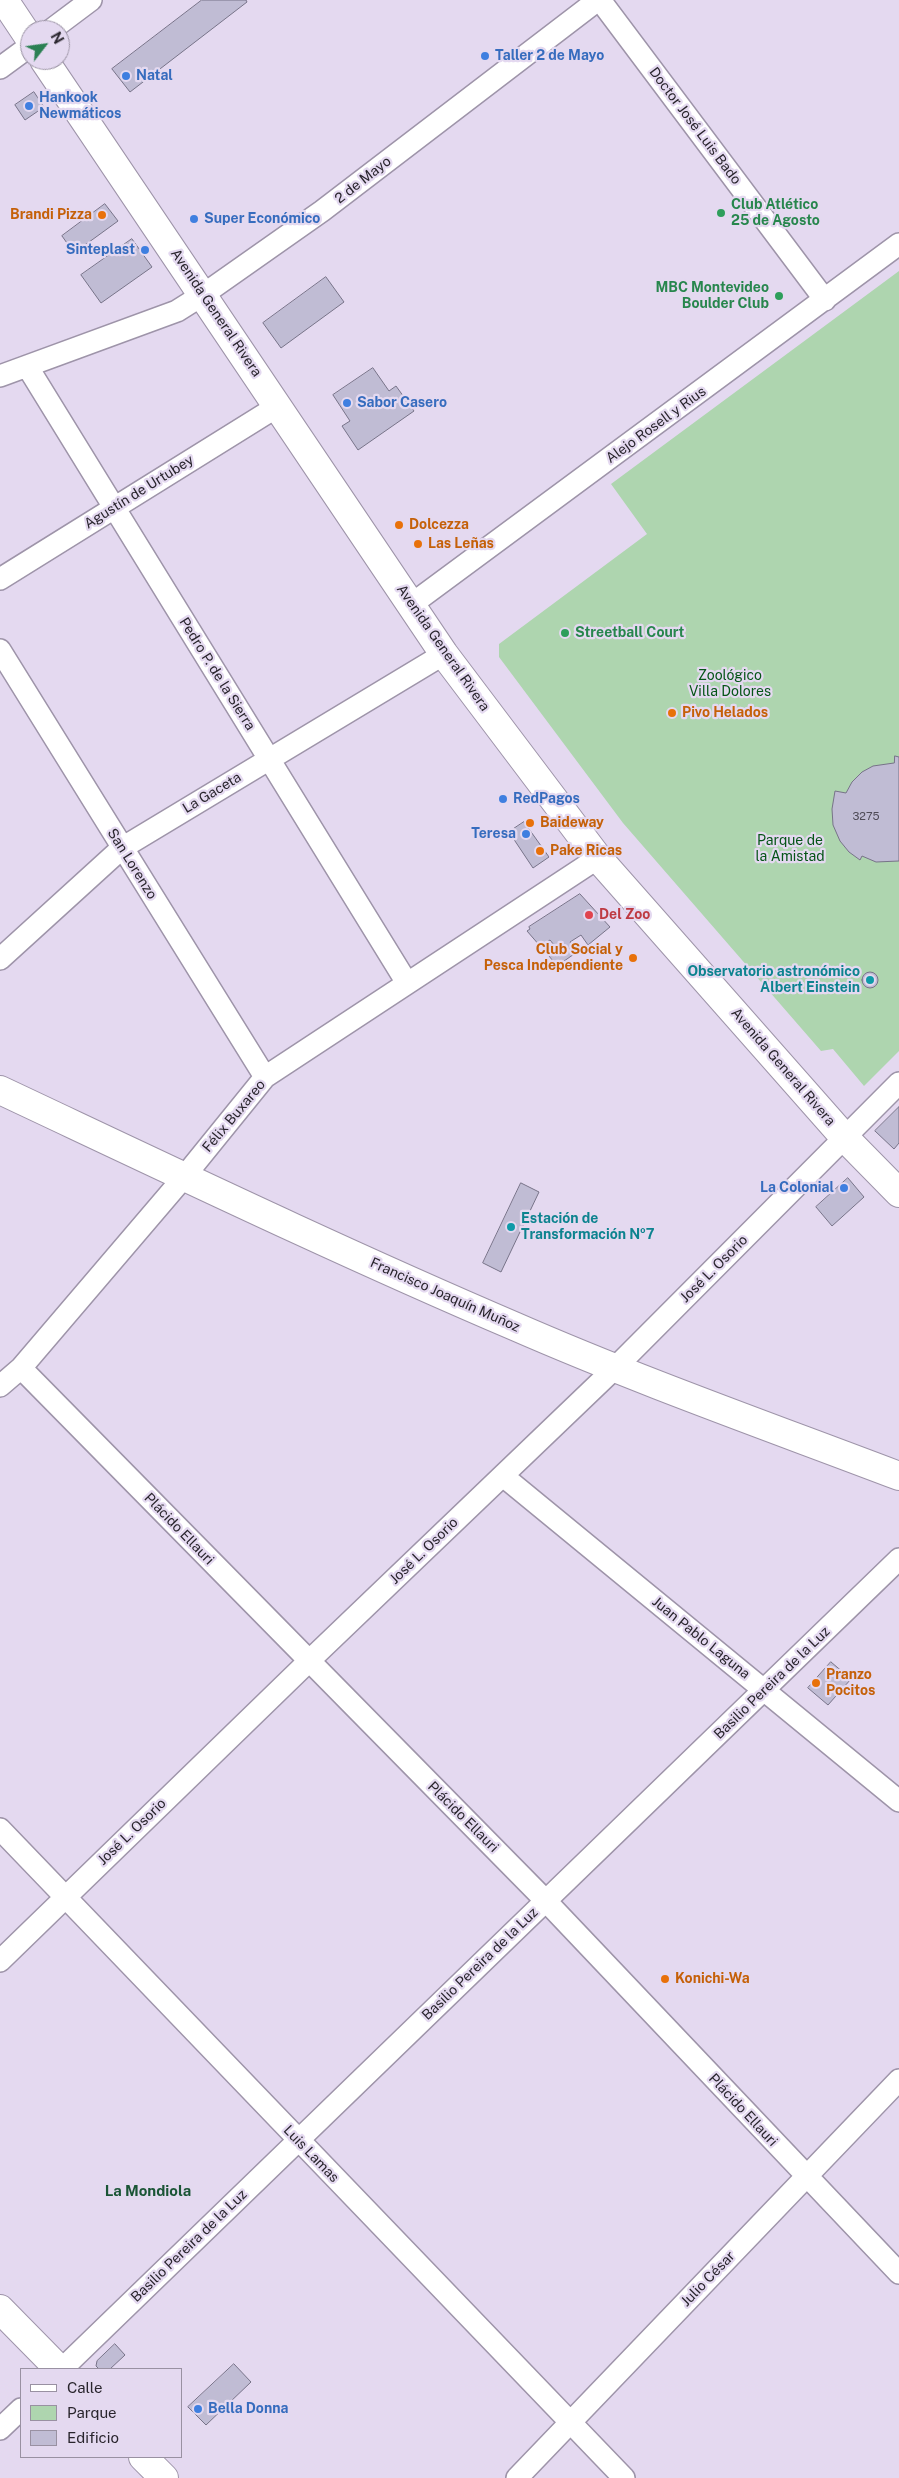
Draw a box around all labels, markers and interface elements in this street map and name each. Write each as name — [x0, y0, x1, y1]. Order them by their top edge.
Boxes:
north arrow — [20, 20, 70, 70]
text: N — [47, 29, 67, 47]
place label: Taller 2 de Mayo — [495, 48, 604, 64]
marker: Taller 2 de Mayo — [479, 50, 491, 62]
street label: Doctor José Luis Bado — [645, 64, 745, 188]
place label: Natal — [136, 68, 173, 84]
marker: Natal — [120, 70, 132, 82]
place label: Hankook Newmáticos — [39, 90, 121, 122]
marker: Hankook Newmáticos — [23, 100, 35, 112]
street label: 2 de Mayo — [332, 153, 394, 207]
place label: Club Atlético 25 de Agosto — [731, 197, 820, 230]
place label: Brandi Pizza — [10, 207, 92, 223]
marker: Club Atlético 25 de Agosto — [715, 207, 727, 219]
marker: Brandi Pizza — [96, 209, 108, 221]
place label: Super Económico — [204, 211, 320, 227]
marker: Super Económico — [188, 213, 200, 225]
place label: Sinteplast — [66, 242, 135, 258]
marker: Sinteplast — [139, 244, 151, 256]
street label: Avenida General Rivera — [167, 246, 265, 380]
place label: MBC Montevideo Boulder Club — [656, 280, 769, 312]
marker: MBC Montevideo Boulder Club — [773, 290, 785, 302]
street label: Alejo Rosell y Rius — [603, 383, 709, 467]
place label: Sabor Casero — [357, 395, 447, 411]
marker: Sabor Casero — [341, 397, 353, 409]
street label: Agustín de Urtubey — [81, 452, 197, 532]
place label: Dolcezza — [409, 517, 469, 533]
marker: Dolcezza — [393, 519, 405, 531]
place label: Las Leñas — [428, 536, 494, 552]
marker: Las Leñas — [412, 538, 424, 550]
street label: Avenida General Rivera — [393, 582, 493, 714]
street label: Pedro P. de la Sierra — [175, 614, 259, 734]
place label: Streetball Court — [575, 625, 684, 641]
marker: Streetball Court — [559, 627, 571, 639]
park label: Zoológico Villa Dolores — [689, 668, 771, 700]
place label: Pivo Helados — [682, 705, 768, 721]
marker: Pivo Helados — [666, 707, 678, 719]
street label: La Gaceta — [180, 769, 244, 817]
place label: RedPagos — [513, 791, 580, 807]
marker: RedPagos — [497, 793, 509, 805]
house number: 3275 — [852, 810, 880, 824]
place label: Baideway — [540, 815, 604, 831]
marker: Baideway — [524, 817, 536, 829]
street label: San Lorenzo — [104, 826, 160, 902]
place label: Teresa — [471, 826, 516, 842]
marker: Teresa — [520, 828, 532, 840]
park label: Parque de la Amistad — [755, 833, 825, 866]
place label: Pake Ricas — [550, 843, 622, 859]
marker: Pake Ricas — [534, 845, 546, 857]
place label: Del Zoo — [599, 907, 650, 923]
marker: Del Zoo — [583, 909, 595, 921]
place label: Club Social y Pesca Independiente — [484, 942, 623, 974]
marker: Club Social y Pesca Independiente — [627, 952, 639, 964]
place label: Observatorio astronómico Albert Einstein — [687, 964, 860, 996]
marker: Observatorio astronómico Albert Einstein — [864, 974, 876, 986]
street label: Avenida General Rivera — [727, 1005, 839, 1129]
street label: Félix Buxareo — [199, 1076, 269, 1156]
place label: La Colonial — [760, 1180, 834, 1196]
marker: La Colonial — [838, 1182, 850, 1194]
place label: Estación de Transformación Nº7 — [521, 1211, 655, 1244]
marker: Estación de Transformación Nº7 — [505, 1221, 517, 1233]
street label: José L. Osorio — [677, 1232, 751, 1306]
street label: Francisco Joaquín Muñoz — [368, 1254, 522, 1336]
street label: Plácido Ellauri — [141, 1490, 217, 1568]
street label: José L. Osorio — [386, 1514, 462, 1588]
street label: Juan Pablo Laguna — [649, 1593, 753, 1683]
street label: Basilio Pereira de la Luz — [711, 1623, 833, 1743]
place label: Pranzo Pocitos — [826, 1667, 875, 1700]
marker: Pranzo Pocitos — [810, 1677, 822, 1689]
street label: Plácido Ellauri — [424, 1778, 502, 1856]
street label: José L. Osorio — [94, 1795, 170, 1869]
street label: Basilio Pereira de la Luz — [419, 1904, 541, 2024]
place label: Konichi-Wa — [675, 1971, 750, 1987]
marker: Konichi-Wa — [659, 1973, 671, 1985]
street label: Plácido Ellauri — [705, 2070, 781, 2150]
street label: Luis Lamas — [280, 2122, 342, 2186]
district label: La Mondiola — [105, 2182, 191, 2200]
street label: Basilio Pereira de la Luz — [128, 2186, 250, 2306]
street label: Julio César — [677, 2248, 739, 2310]
legend — [20, 2368, 182, 2458]
text: Calle — [67, 2379, 103, 2396]
place label: Bella Donna — [208, 2401, 288, 2417]
marker: Bella Donna — [192, 2403, 204, 2415]
text: Parque — [67, 2404, 117, 2421]
text: Edificio — [67, 2429, 119, 2446]

